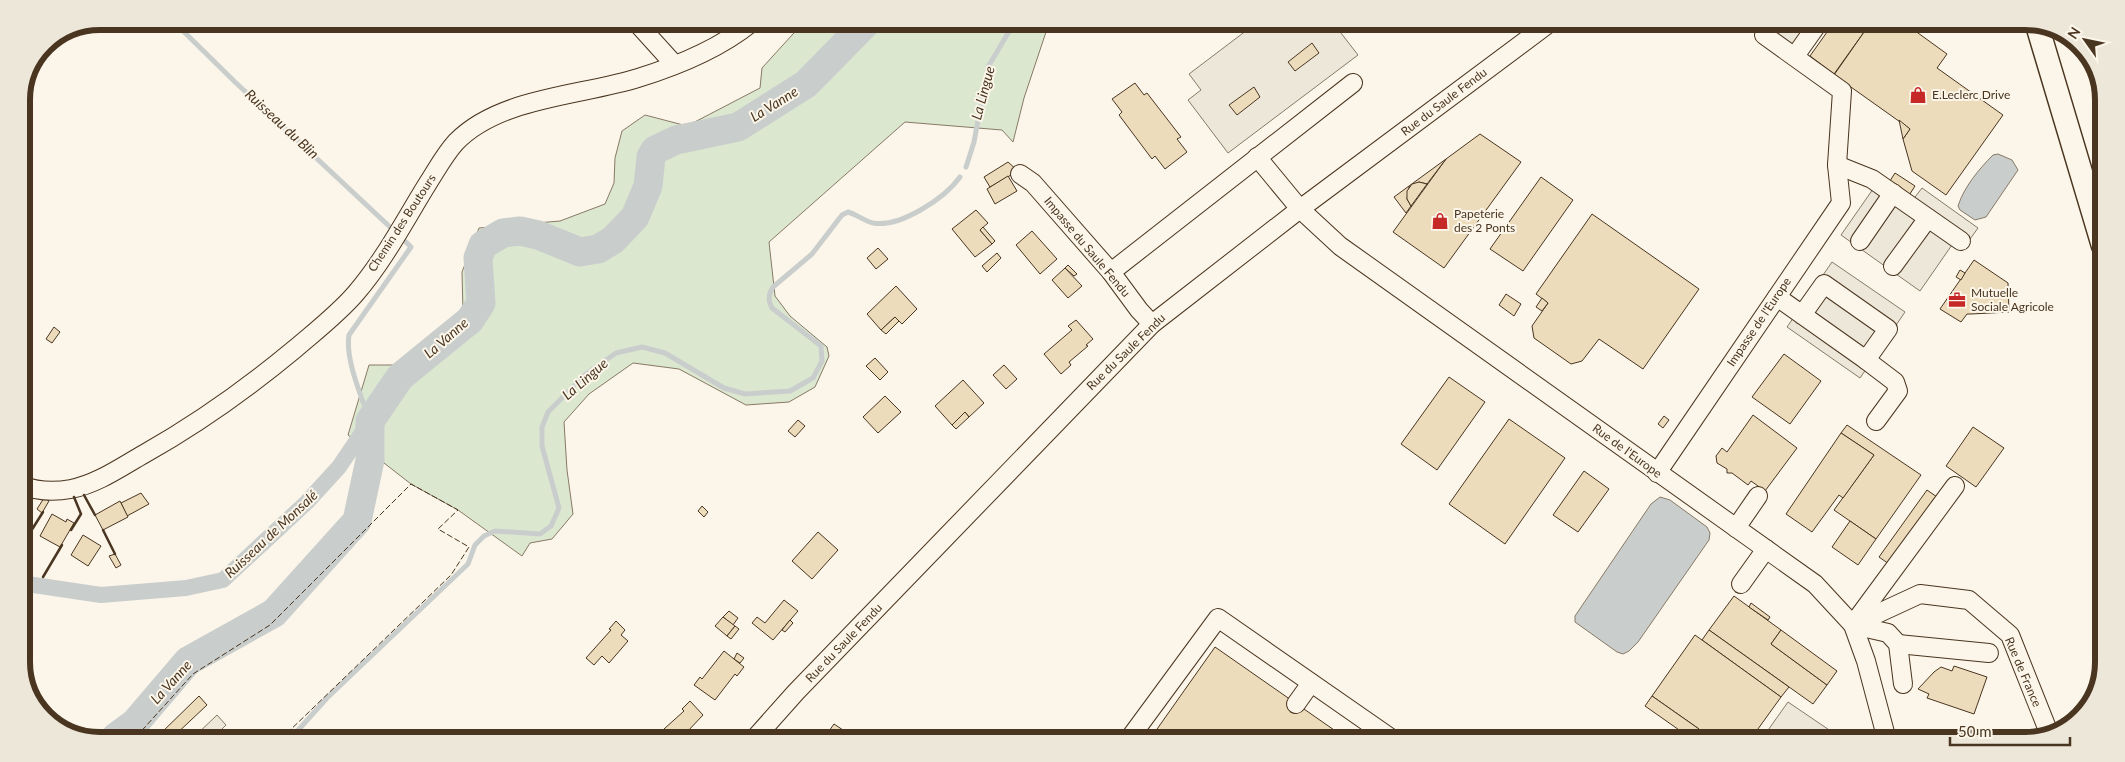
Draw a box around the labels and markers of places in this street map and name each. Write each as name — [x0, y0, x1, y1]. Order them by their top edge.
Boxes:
shop icon: E.Leclerc Drive — [1908, 85, 1928, 105]
place label: E.Leclerc Drive — [1932, 87, 2010, 102]
place label: Papeterie des 2 Ponts — [1454, 206, 1515, 235]
shop icon: Papeterie des 2 Ponts — [1430, 211, 1450, 231]
place label: Mutuelle Sociale Agricole — [1971, 285, 2054, 314]
office icon: Mutuelle Sociale Agricole — [1947, 290, 1967, 310]

